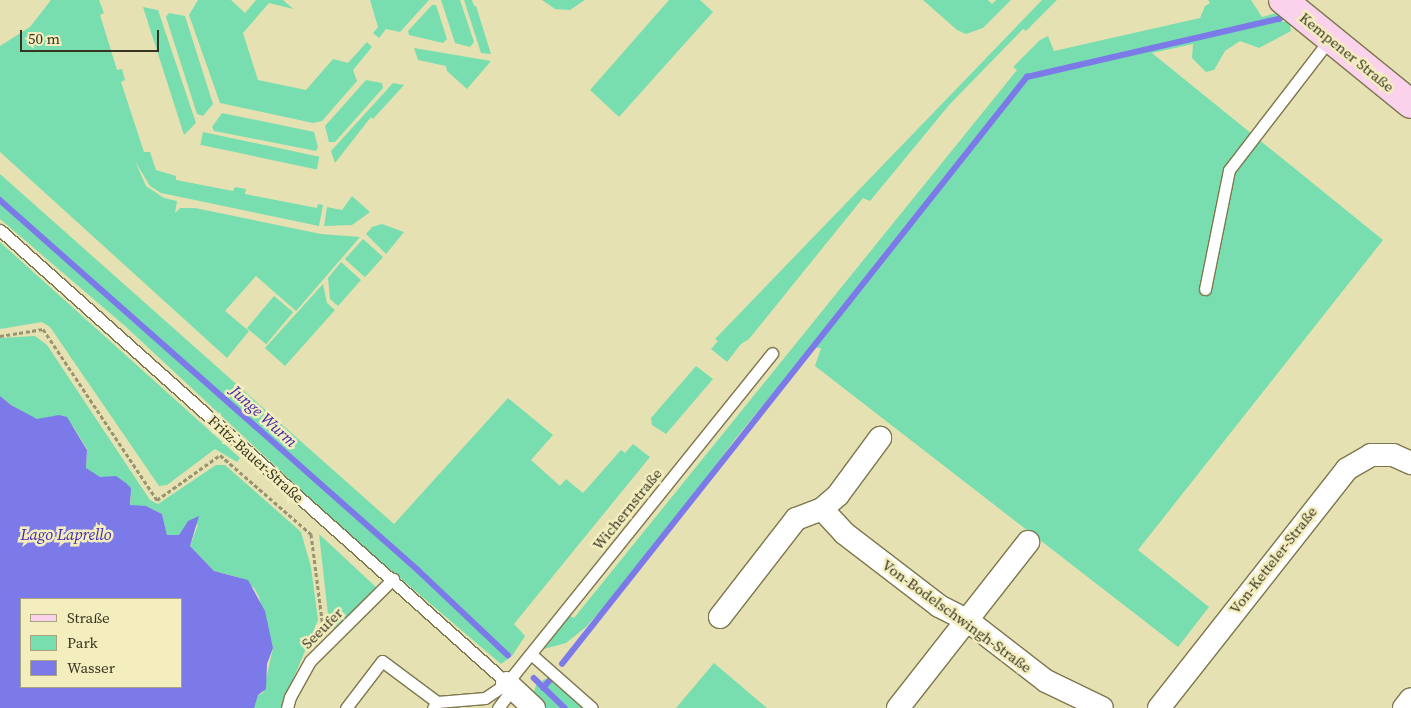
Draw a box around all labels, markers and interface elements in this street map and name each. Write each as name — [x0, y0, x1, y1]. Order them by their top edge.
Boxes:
street label: Kempener Straße — [1296, 8, 1398, 96]
scale bar — [22, 20, 161, 52]
text: 50 m — [28, 28, 60, 49]
water label: Junge Wurm — [227, 381, 301, 451]
street label: Fritz-Bauer-Straße — [205, 411, 307, 507]
street label: Wichernstraße — [589, 465, 665, 553]
street label: Von-Ketteler-Straße — [1226, 503, 1320, 617]
water label: Lago Laprello — [20, 524, 112, 544]
street label: Von-Bodelschwingh-Straße — [879, 556, 1035, 676]
legend — [20, 598, 182, 688]
street label: Seeufer — [298, 604, 346, 652]
text: Straße — [67, 607, 110, 628]
text: Park — [67, 632, 98, 653]
text: Wasser — [67, 657, 115, 678]

